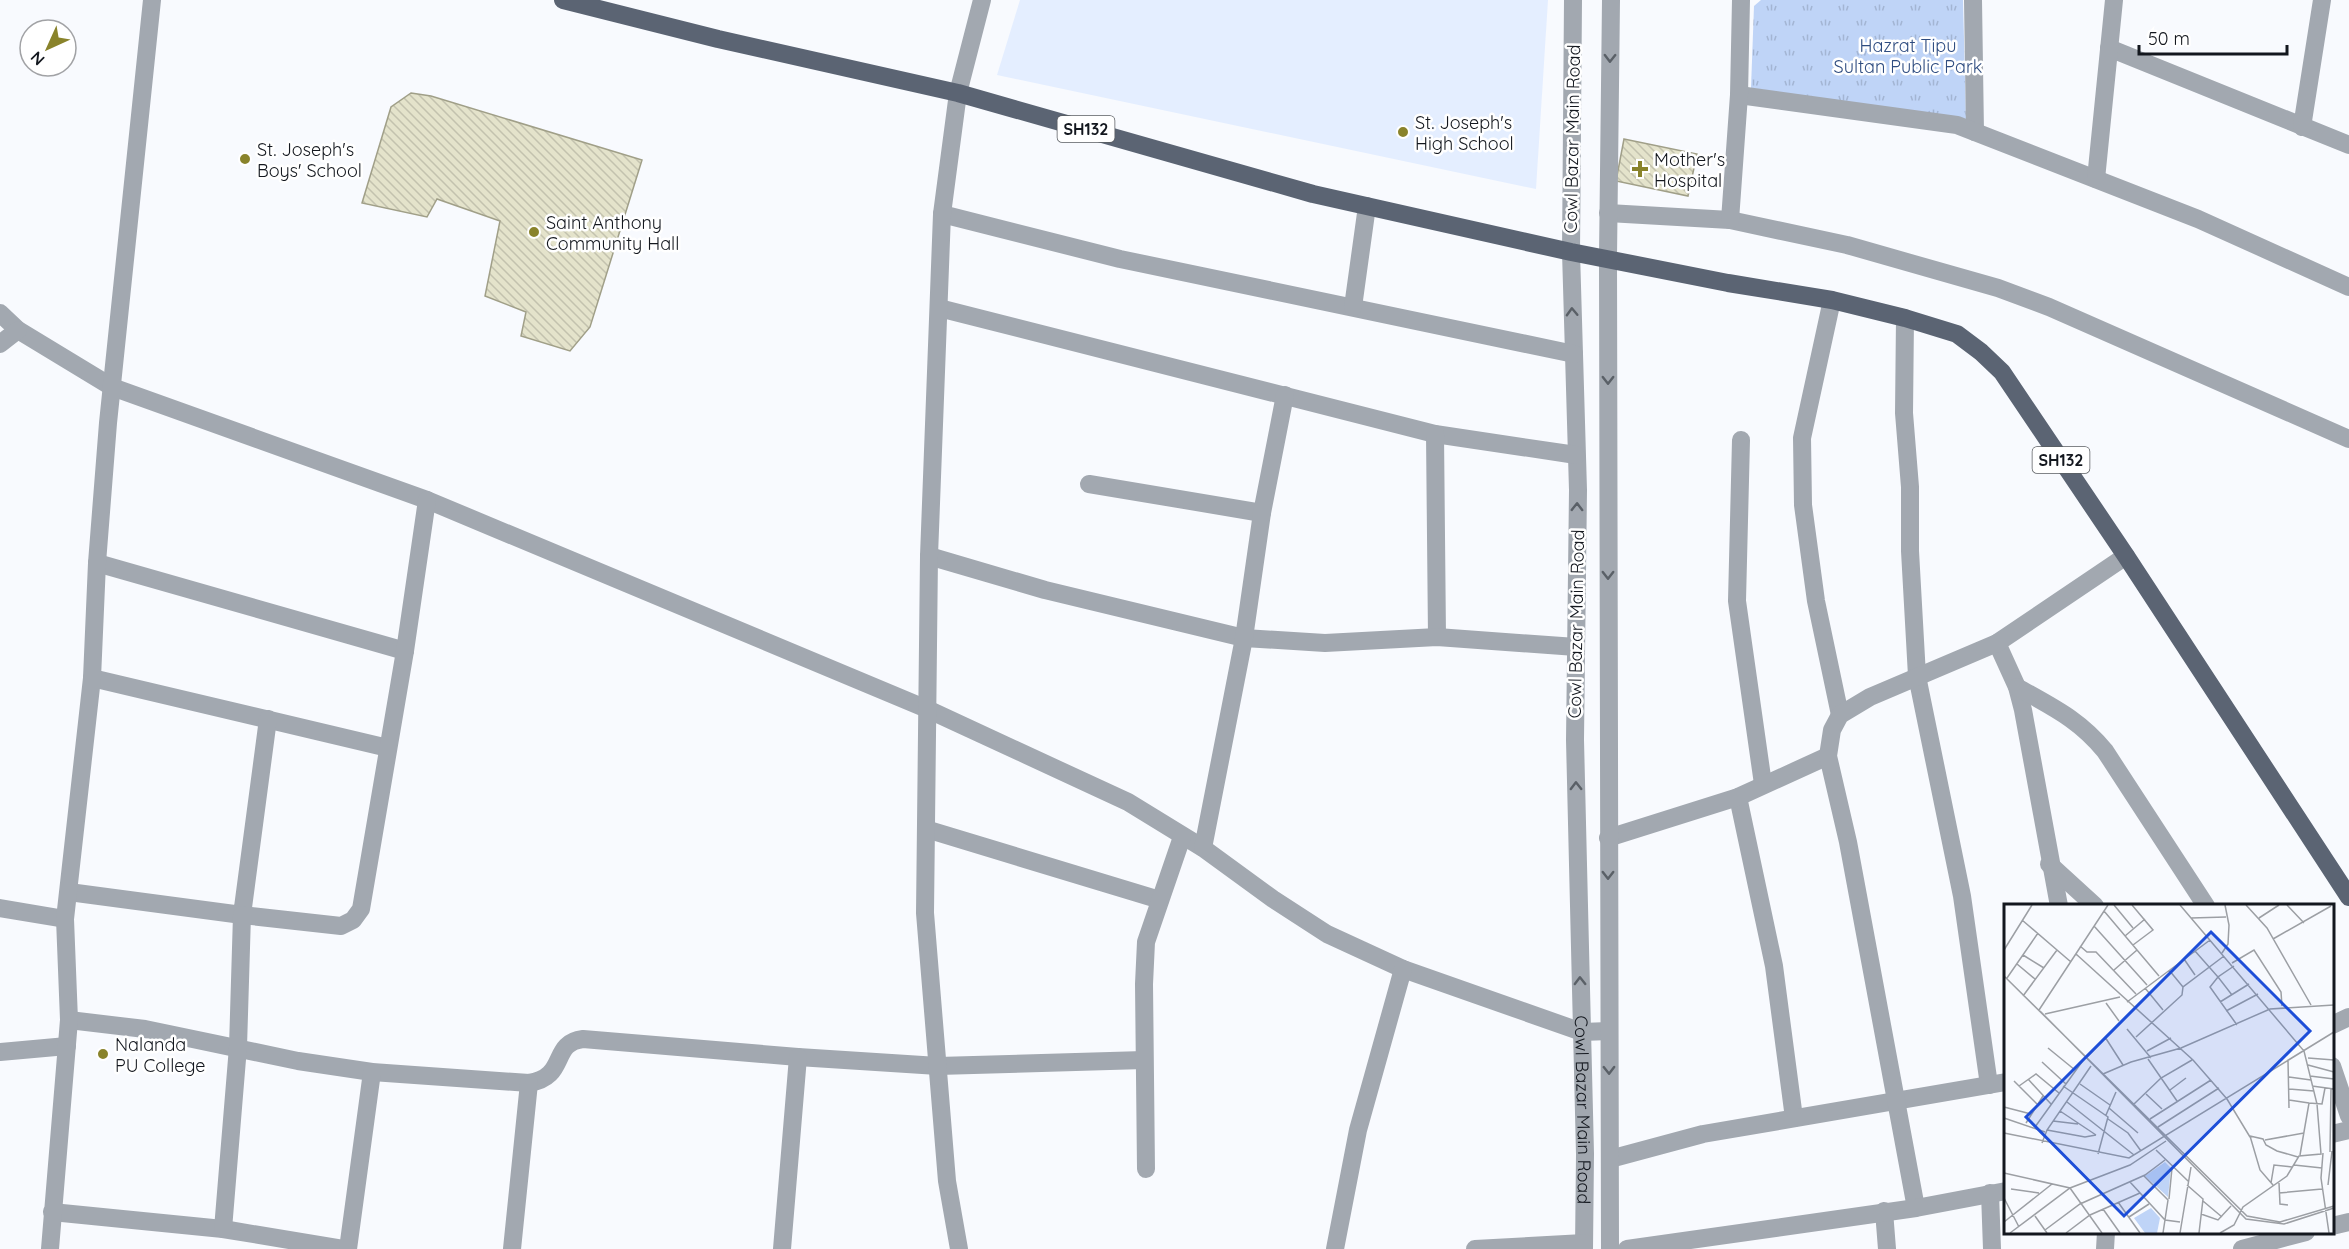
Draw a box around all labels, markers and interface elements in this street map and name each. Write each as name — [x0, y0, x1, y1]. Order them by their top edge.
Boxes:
north arrow — [18, 18, 78, 78]
scale bar — [2139, 18, 2288, 56]
text: 50 m — [2148, 27, 2190, 50]
park label: Hazrat Tipu Sultan Public Park — [1834, 34, 1982, 78]
street label: Cowl Bazar Main Road — [1559, 44, 1585, 234]
text: N — [26, 47, 49, 70]
one-way arrow — [1604, 54, 1616, 63]
place label: St. Joseph's High School — [1415, 111, 1514, 155]
road number: SH132 — [1058, 116, 1114, 142]
marker: St. Joseph's High School — [1396, 125, 1410, 139]
place label: St. Joseph's Boys' School — [257, 138, 362, 182]
place label: Mother's Hospital — [1654, 148, 1725, 192]
marker: St. Joseph's Boys' School — [238, 152, 252, 166]
marker: Mother's Hospital — [1631, 160, 1649, 178]
place label: Saint Anthony Community Hall — [546, 211, 679, 255]
marker: Saint Anthony Community Hall — [527, 225, 541, 239]
one-way arrow — [1566, 307, 1579, 316]
one-way arrow — [1602, 375, 1614, 384]
road number: SH132 — [2032, 447, 2090, 473]
one-way arrow — [1571, 502, 1584, 511]
street label: Cowl Bazar Main Road — [1563, 529, 1589, 719]
one-way arrow — [1602, 570, 1614, 579]
one-way arrow — [1570, 781, 1582, 790]
one-way arrow — [1602, 870, 1614, 879]
inset map — [2004, 904, 2334, 1234]
one-way arrow — [1574, 976, 1587, 985]
street label: Cowl Bazar Main Road — [1570, 1015, 1597, 1204]
place label: Nalanda PU College — [115, 1033, 205, 1077]
marker: Nalanda PU College — [96, 1047, 110, 1061]
one-way arrow — [1603, 1065, 1615, 1074]

